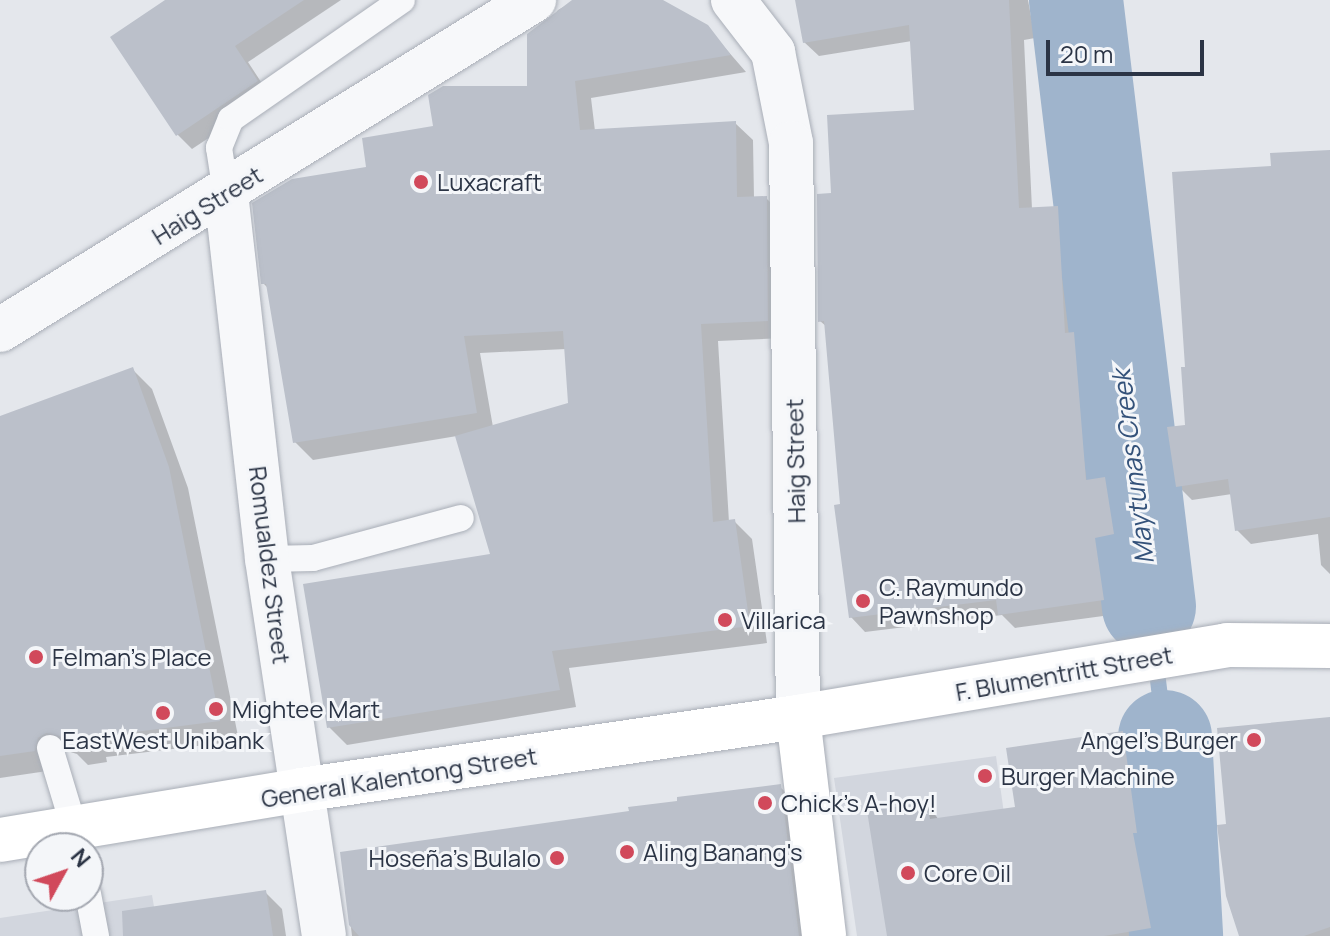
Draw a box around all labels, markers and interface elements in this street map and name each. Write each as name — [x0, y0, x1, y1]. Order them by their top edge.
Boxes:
scale bar — [1050, 24, 1208, 74]
text: 20 m — [1060, 37, 1113, 70]
street label: Haig Street — [146, 160, 268, 250]
place label: Luxacraft — [437, 168, 542, 196]
marker: Luxacraft — [412, 173, 430, 191]
water label: Maytunas Creek — [1106, 368, 1160, 566]
street label: Haig Street — [780, 398, 810, 524]
street label: Romualdez Street — [244, 464, 296, 666]
place label: C. Raymundo Pawnshop — [879, 573, 1023, 629]
marker: C. Raymundo Pawnshop — [854, 592, 872, 610]
place label: Villarica — [741, 606, 826, 634]
marker: Villarica — [716, 611, 734, 629]
street label: F. Blumentritt Street — [953, 640, 1175, 706]
place label: Felman's Place — [52, 643, 211, 671]
marker: Felman's Place — [27, 648, 45, 666]
place label: Mightee Mart — [232, 695, 380, 723]
marker: Mightee Mart — [207, 700, 225, 718]
marker: EastWest Unibank — [154, 704, 172, 722]
place label: EastWest Unibank — [62, 726, 264, 754]
place label: Angel's Burger — [1081, 726, 1238, 754]
marker: Angel's Burger — [1245, 731, 1263, 749]
street label: General Kalentong Street — [259, 741, 539, 813]
place label: Burger Machine — [1001, 762, 1175, 790]
marker: Burger Machine — [976, 767, 994, 785]
place label: Chick's A-hoy! — [781, 789, 936, 817]
marker: Chick's A-hoy! — [756, 794, 774, 812]
north arrow — [24, 832, 104, 912]
place label: Aling Banang's — [643, 838, 803, 866]
text: N — [64, 842, 97, 874]
marker: Aling Banang's — [618, 843, 636, 861]
place label: Hoseña's Bulalo — [368, 844, 541, 872]
marker: Hoseña's Bulalo — [548, 849, 566, 867]
place label: Core Oil — [924, 859, 1011, 887]
marker: Core Oil — [899, 864, 917, 882]

